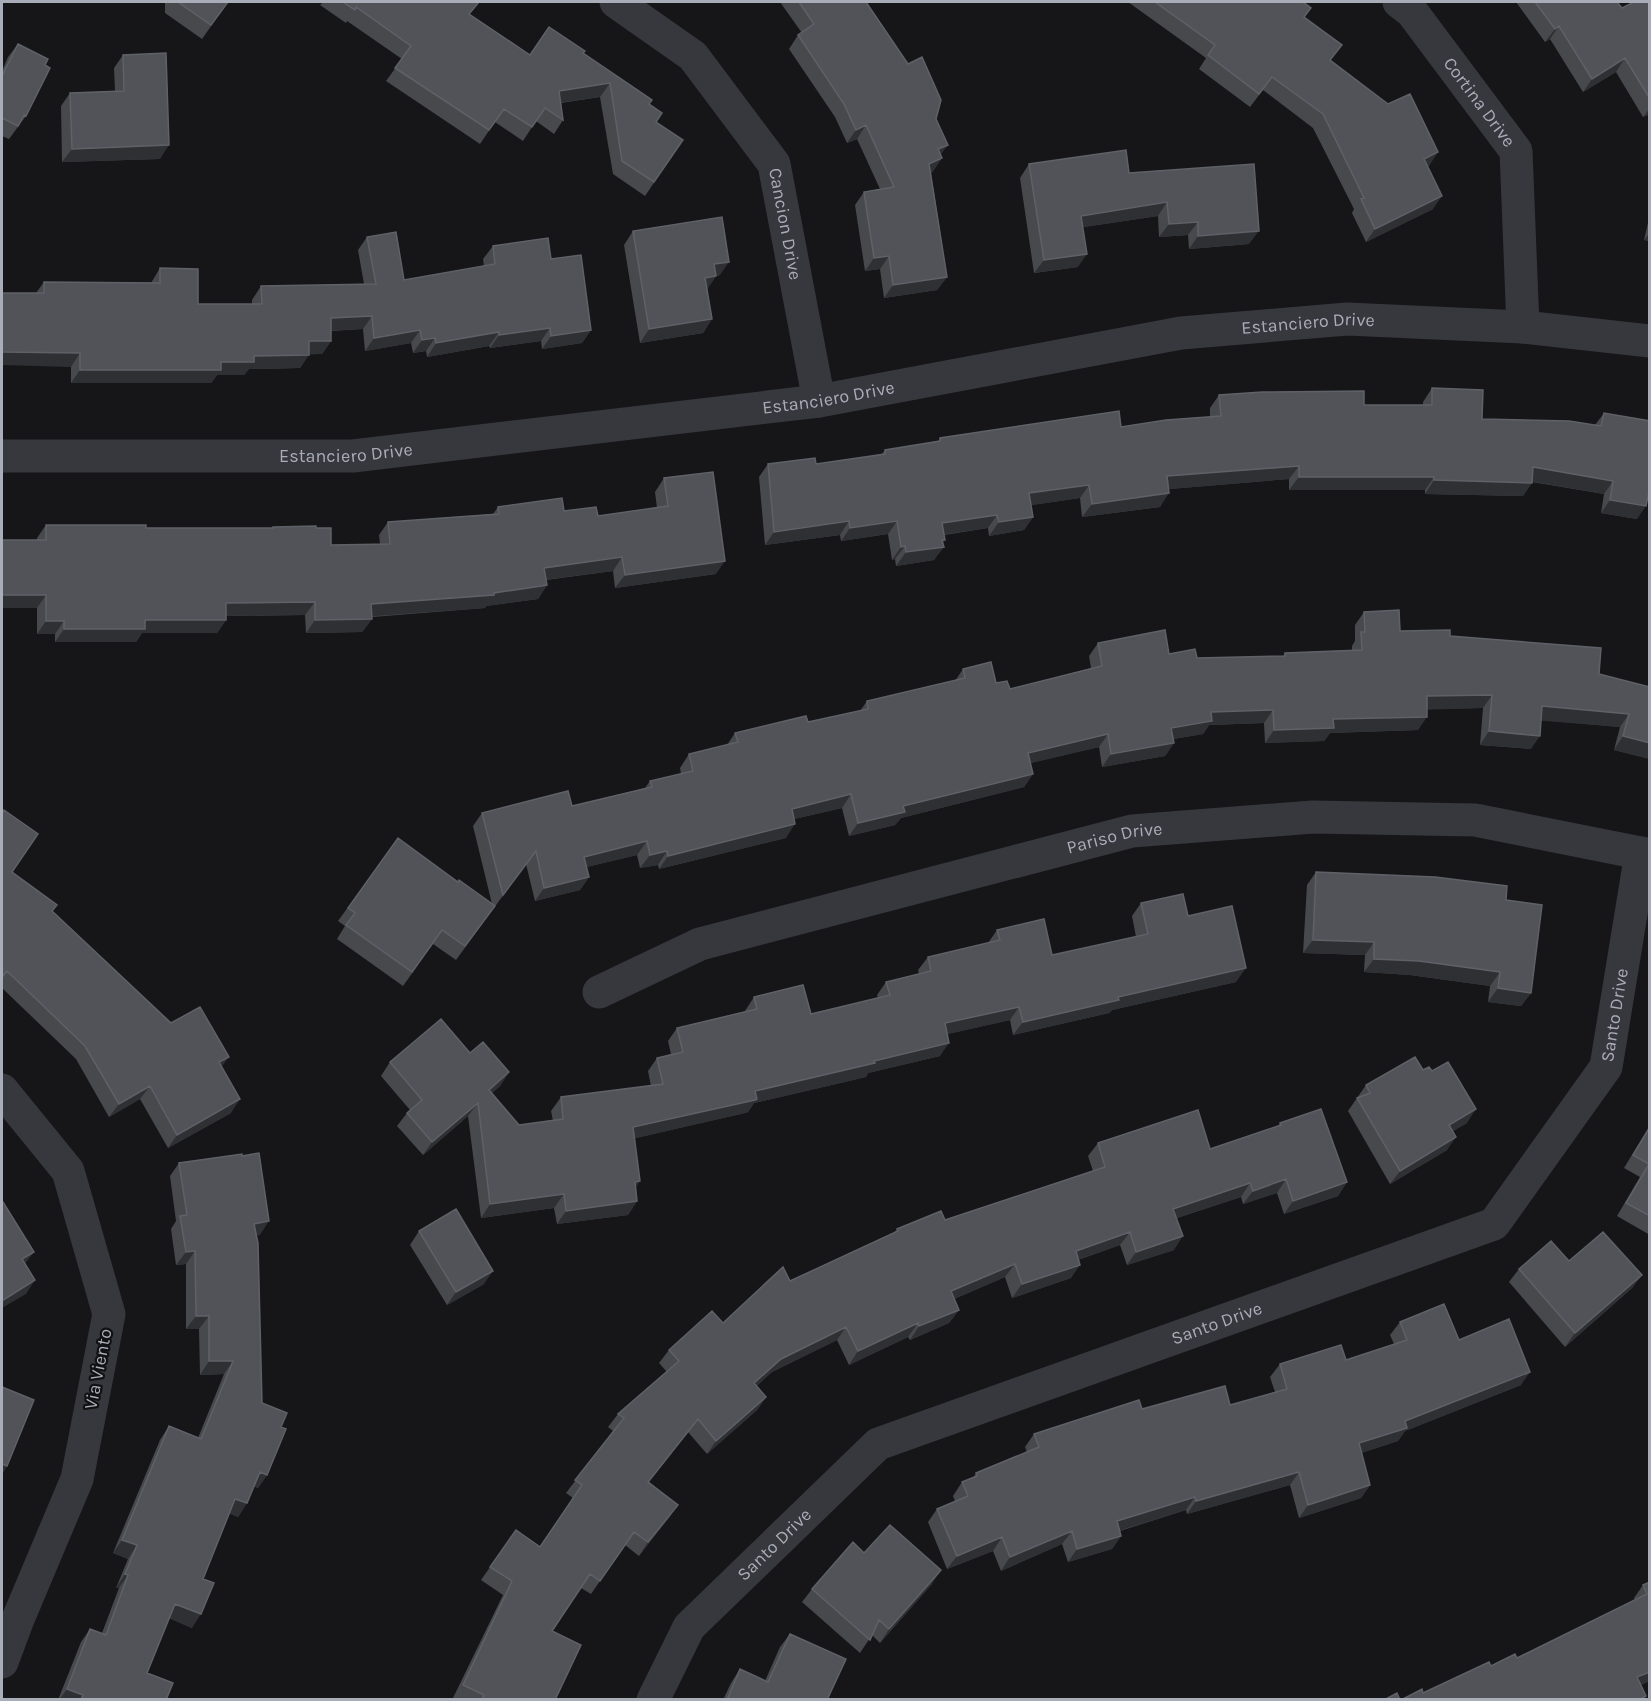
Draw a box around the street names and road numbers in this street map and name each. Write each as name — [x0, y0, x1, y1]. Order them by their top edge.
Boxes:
street label: Cortina Drive — [1439, 53, 1520, 151]
street label: Cancion Drive — [764, 166, 807, 282]
street label: Estanciero Drive — [1240, 308, 1375, 339]
street label: Estanciero Drive — [761, 376, 896, 419]
street label: Estanciero Drive — [279, 438, 414, 467]
street label: Pariso Drive — [1064, 818, 1163, 859]
street label: Santo Drive — [1596, 967, 1633, 1064]
street label: Santo Drive — [1168, 1297, 1265, 1349]
street label: Via Viento — [79, 1327, 117, 1411]
street label: Santo Drive — [733, 1504, 816, 1585]

